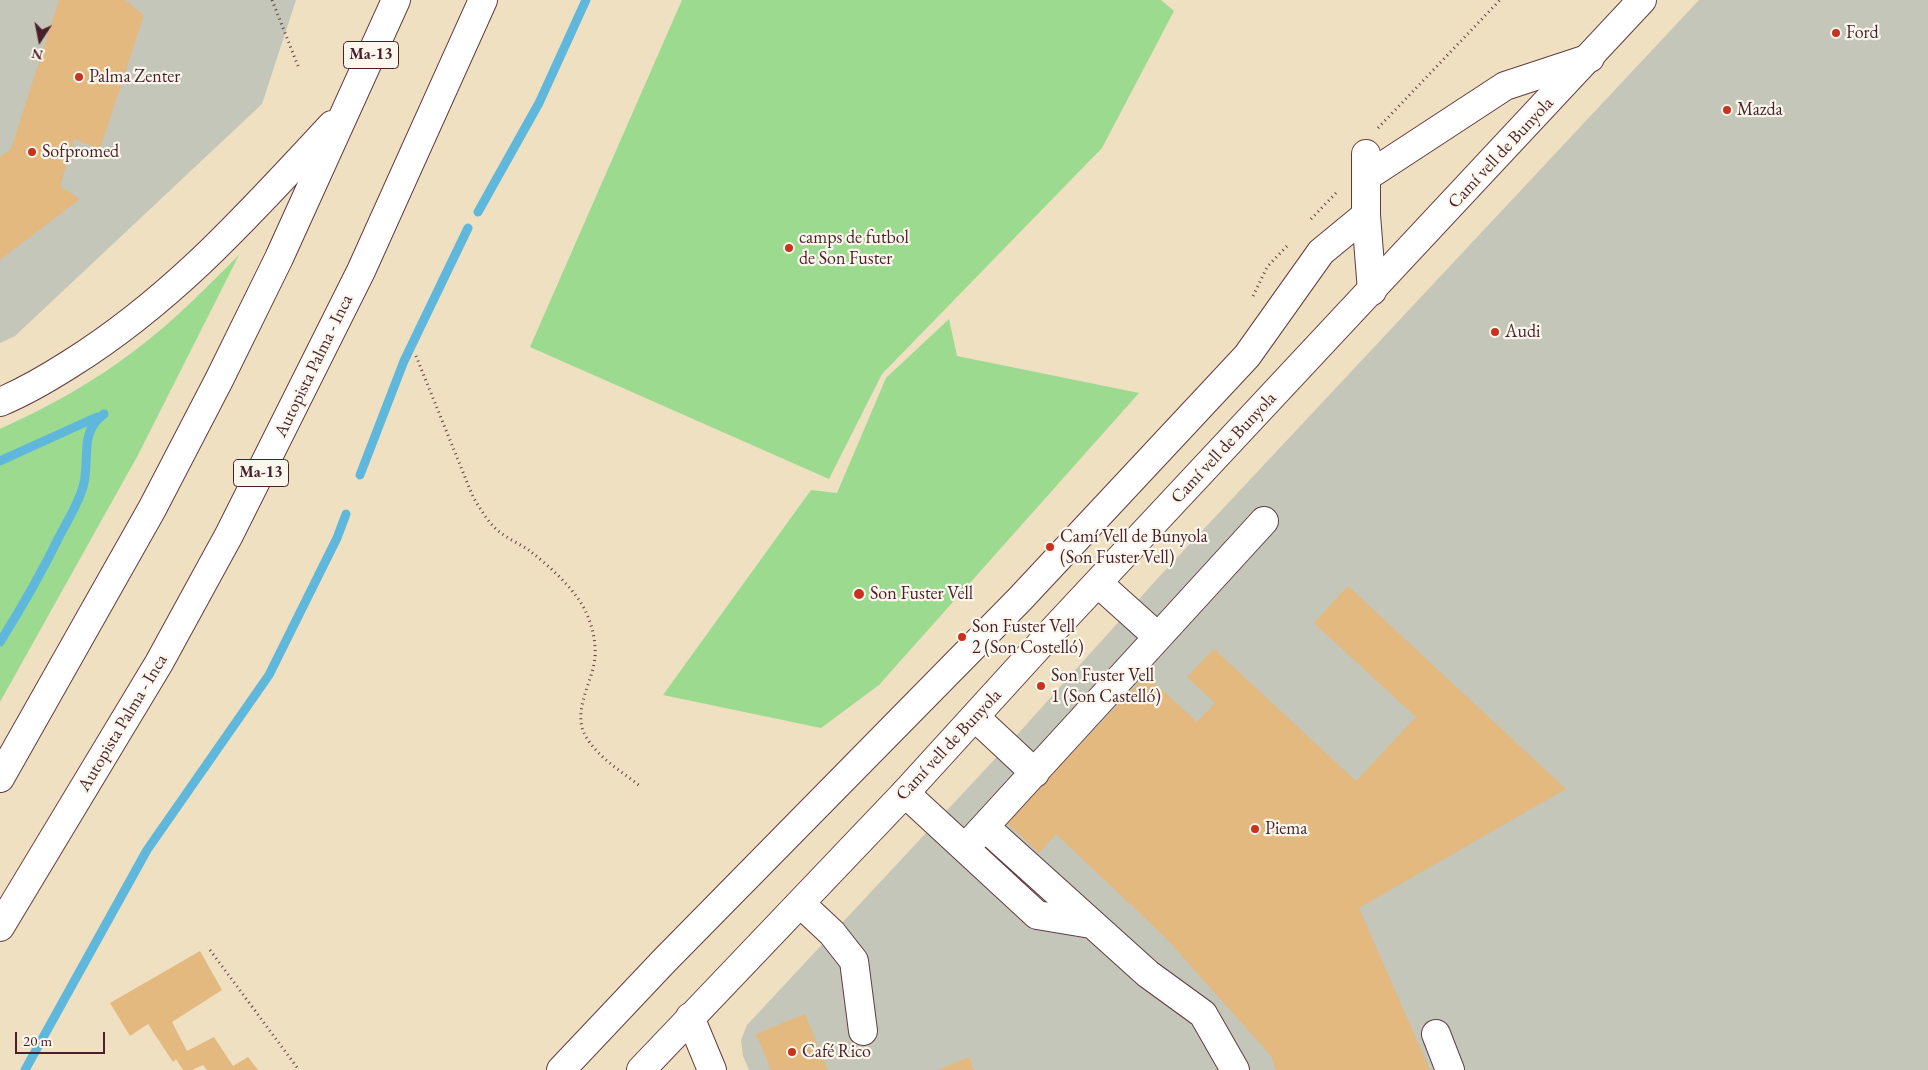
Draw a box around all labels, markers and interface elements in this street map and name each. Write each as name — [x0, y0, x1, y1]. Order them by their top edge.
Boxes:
north arrow — [15, 15, 65, 65]
place label: Ford — [1846, 22, 1879, 44]
marker: Ford — [1830, 27, 1842, 39]
road number: Ma-13 — [344, 42, 398, 68]
text: N — [30, 45, 44, 65]
place label: Palma Zenter — [89, 66, 180, 88]
marker: Palma Zenter — [73, 71, 85, 83]
street label: Camí vell de Bunyola — [1444, 93, 1558, 213]
place label: Mazda — [1737, 99, 1783, 121]
marker: Mazda — [1721, 104, 1733, 116]
place label: Sofpromed — [42, 141, 119, 163]
marker: Sofpromed — [26, 146, 38, 158]
place label: camps de futbol de Son Fuster — [799, 227, 909, 270]
marker: camps de futbol de Son Fuster — [783, 242, 795, 254]
street label: Autopista Palma - Inca — [270, 291, 358, 441]
place label: Audi — [1505, 321, 1540, 343]
marker: Audi — [1489, 326, 1501, 338]
street label: Camí vell de Bunyola — [1167, 388, 1281, 508]
road number: Ma-13 — [234, 459, 288, 486]
place label: Camí Vell de Bunyola (Son Fuster Vell) — [1060, 526, 1208, 568]
marker: Camí Vell de Bunyola (Son Fuster Vell) — [1044, 541, 1056, 553]
place label: Son Fuster Vell — [870, 583, 973, 605]
marker: Son Fuster Vell — [852, 587, 866, 601]
place label: Son Fuster Vell 2 (Son Costelló) — [972, 616, 1084, 659]
marker: Son Fuster Vell 2 (Son Costelló) — [956, 631, 968, 643]
street label: Autopista Palma - Inca — [74, 650, 172, 796]
place label: Son Fuster Vell 1 (Son Castelló) — [1051, 665, 1161, 708]
marker: Son Fuster Vell 1 (Son Castelló) — [1035, 680, 1047, 692]
street label: Camí vell de Bunyola — [892, 685, 1006, 805]
place label: Piema — [1265, 818, 1308, 840]
marker: Piema — [1249, 823, 1261, 835]
scale bar — [18, 1022, 108, 1054]
text: 20 m — [23, 1031, 52, 1050]
place label: Café Rico — [802, 1041, 871, 1063]
marker: Café Rico — [786, 1046, 798, 1058]

